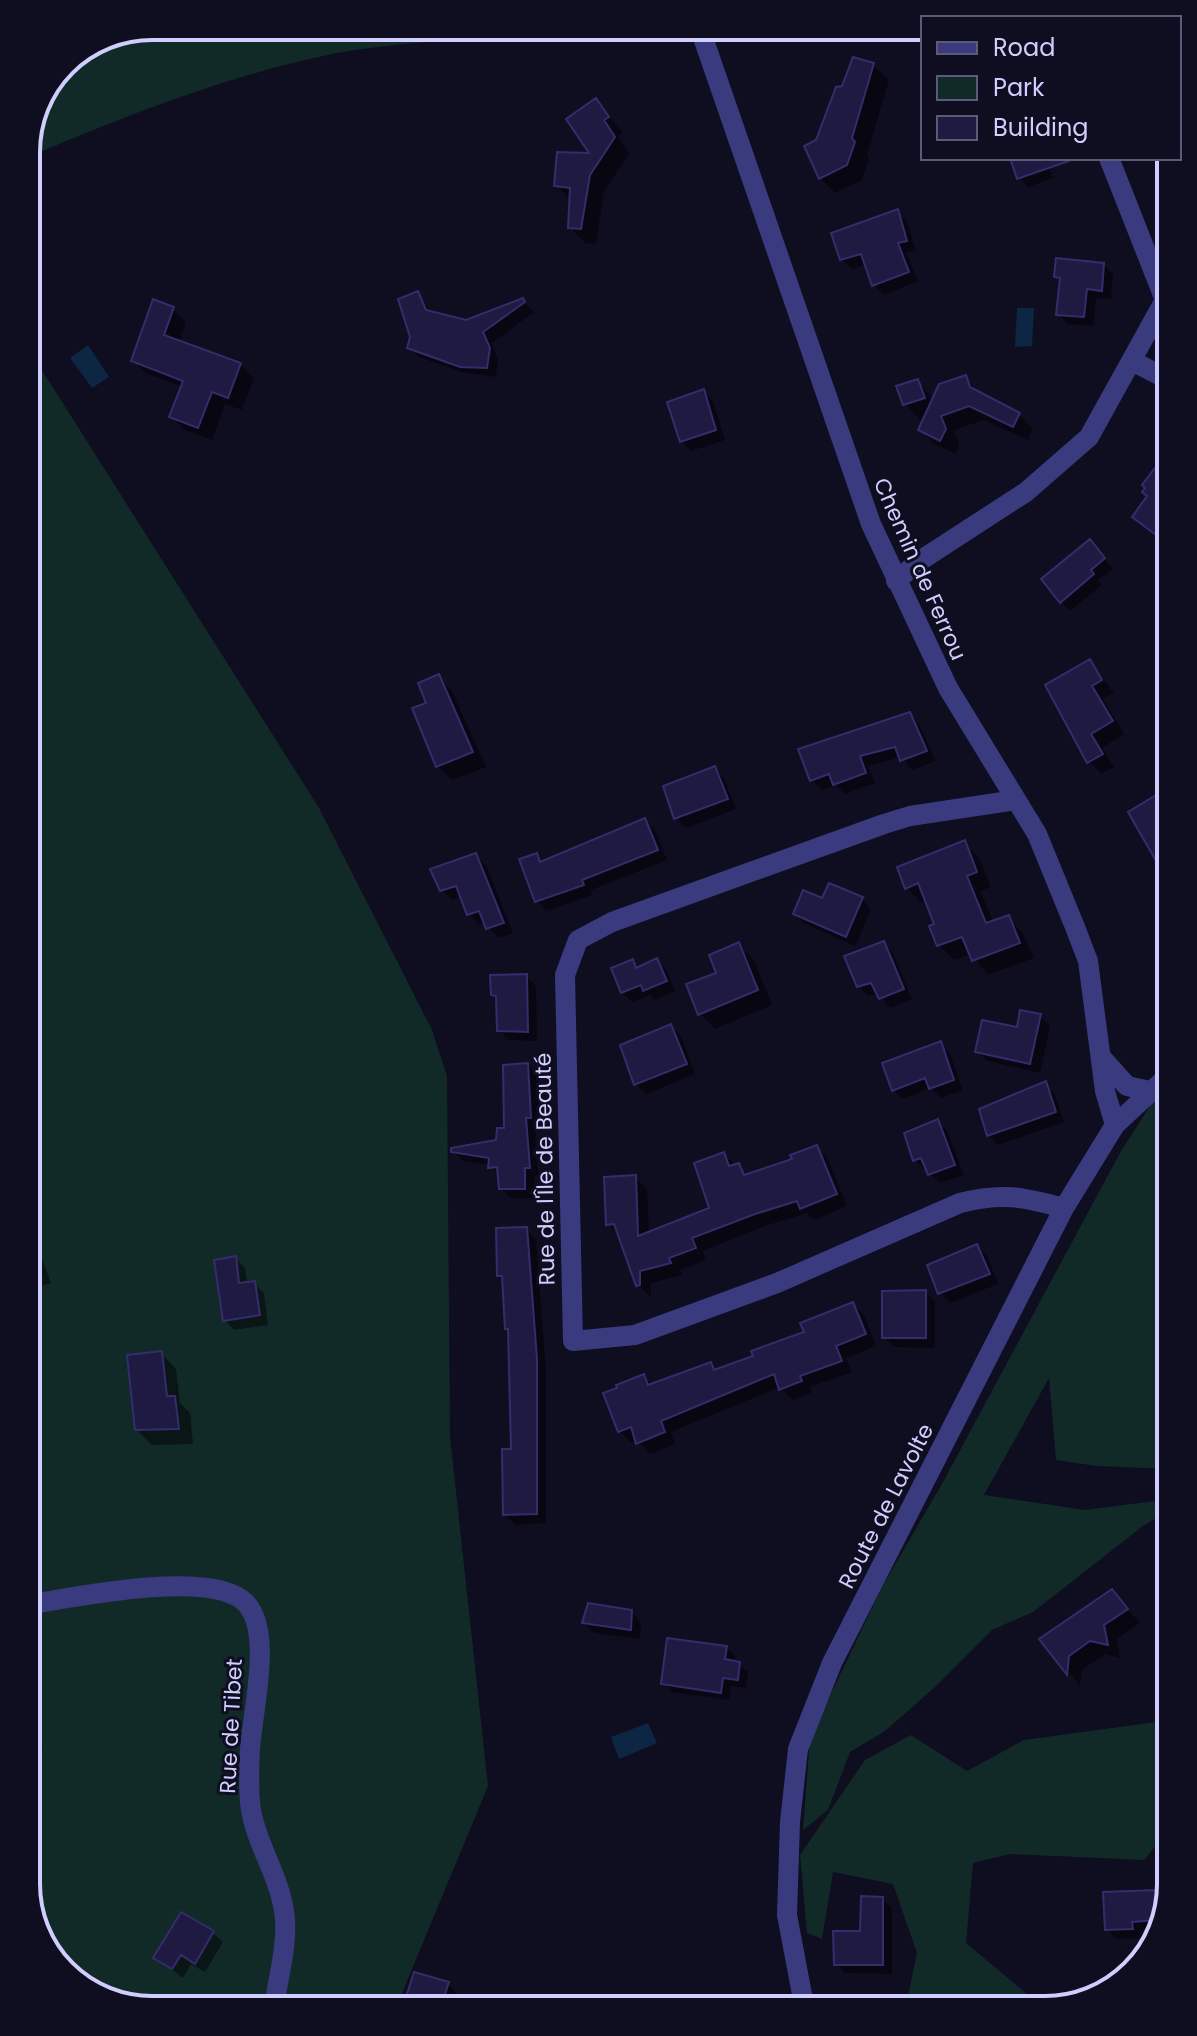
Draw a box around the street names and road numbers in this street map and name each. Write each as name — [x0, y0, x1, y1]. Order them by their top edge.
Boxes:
street label: Chemin de Ferrou — [866, 473, 974, 665]
street label: Rue de l'Île de Beauté — [527, 1052, 563, 1286]
street label: Route de Lavolte — [831, 1418, 941, 1594]
street label: Rue de Tibet — [212, 1658, 250, 1794]

